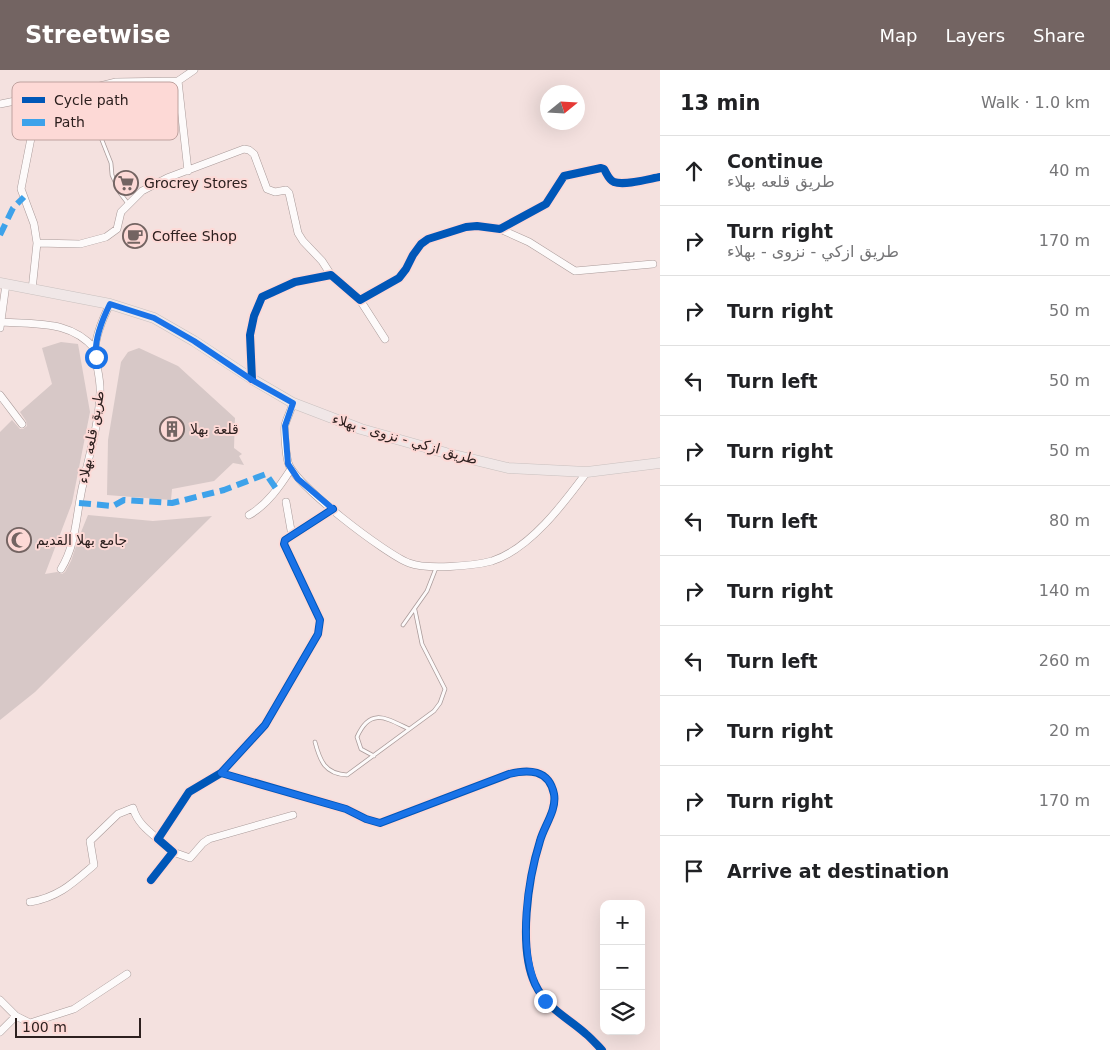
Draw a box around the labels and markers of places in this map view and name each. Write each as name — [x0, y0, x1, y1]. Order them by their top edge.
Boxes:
supermarket icon: Grocrey Stores — [113, 170, 139, 196]
place label: Grocrey Stores — [144, 175, 248, 191]
cafe icon: Coffee Shop — [122, 223, 148, 249]
place label: Coffee Shop — [152, 228, 237, 244]
building icon: قلعة بهلا — [159, 416, 185, 442]
place label: قلعة بهلا — [190, 421, 239, 438]
mosque icon: جامع بهلا القديم — [6, 527, 32, 553]
place label: جامع بهلا القديم — [36, 532, 127, 549]

